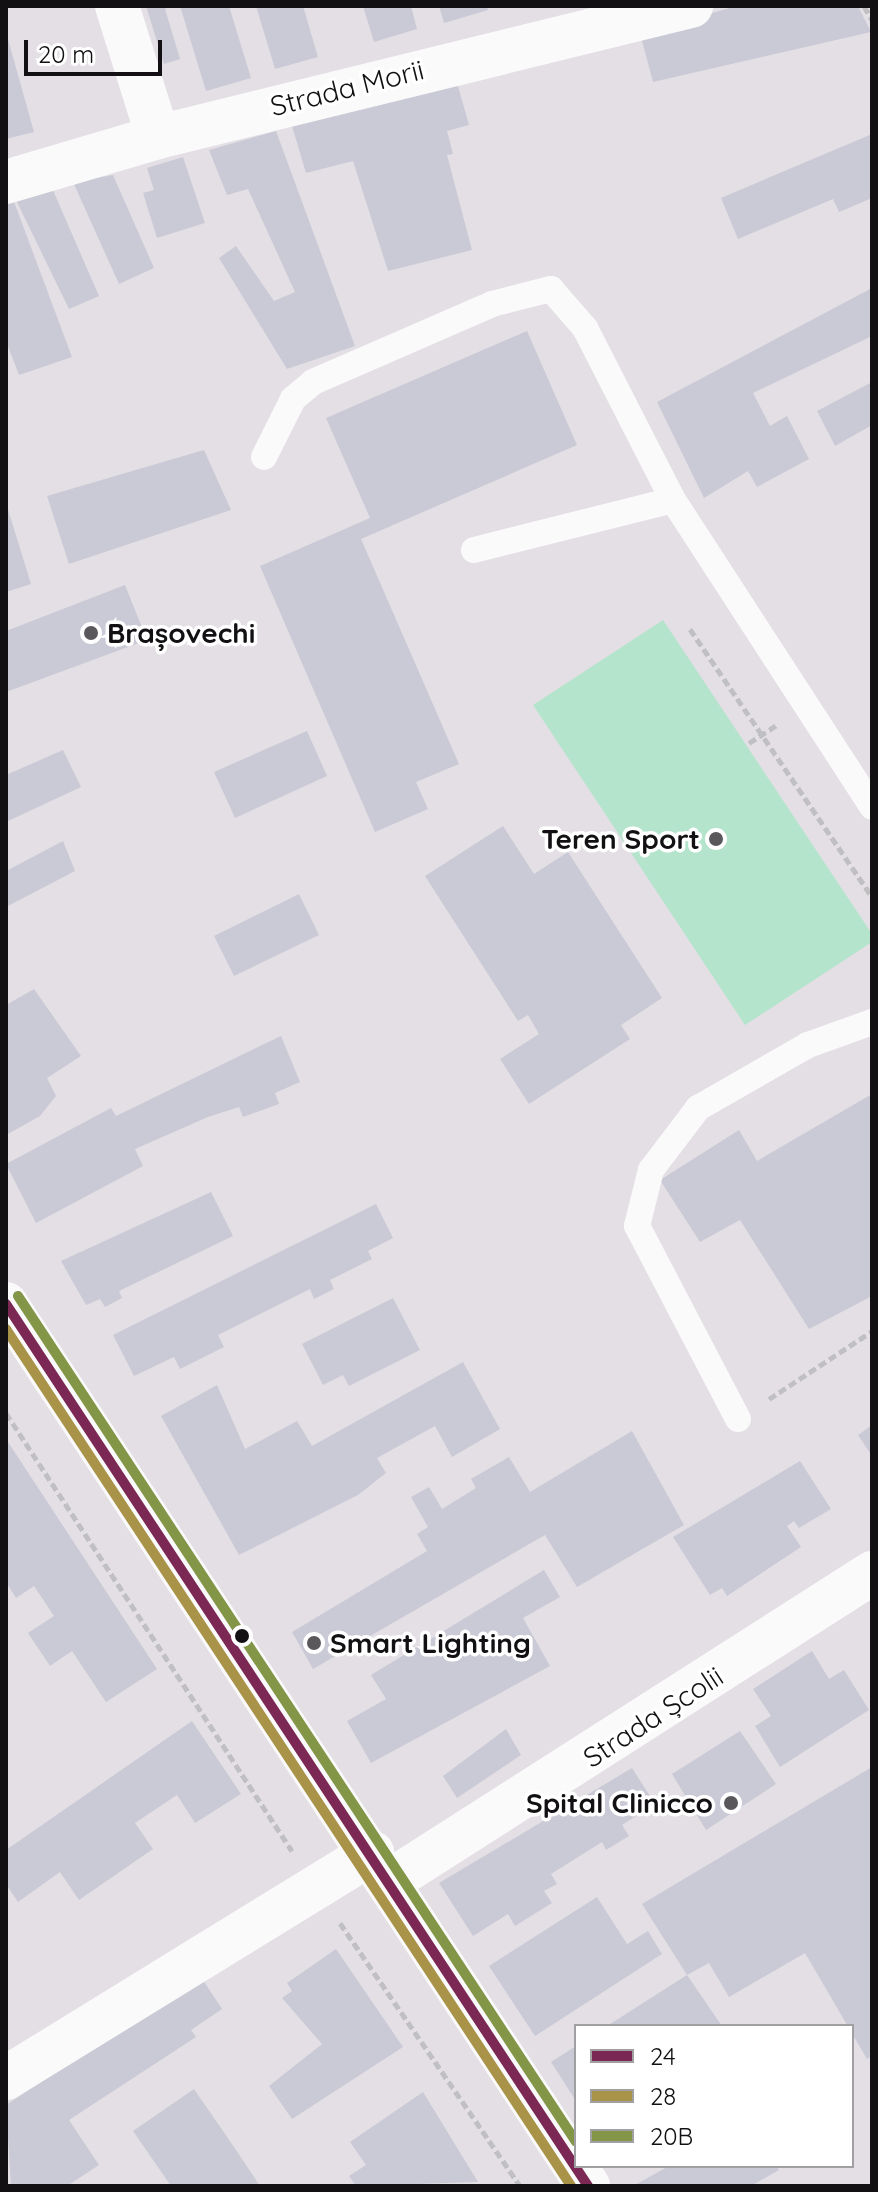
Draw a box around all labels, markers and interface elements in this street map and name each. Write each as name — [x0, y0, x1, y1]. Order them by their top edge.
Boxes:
scale bar — [28, 24, 166, 74]
text: 20 m — [38, 39, 94, 69]
street label: Strada Morii — [267, 53, 427, 123]
place label: Brașovechi — [107, 616, 255, 650]
marker: Brașovechi — [82, 624, 100, 642]
place label: Teren Sport — [541, 822, 700, 856]
marker: Teren Sport — [707, 830, 725, 848]
place label: Smart Lighting — [330, 1626, 531, 1660]
unlabelled marker — [234, 1628, 250, 1644]
marker: Smart Lighting — [305, 1634, 323, 1652]
street label: Strada Școlii — [577, 1659, 729, 1775]
place label: Spital Clinicco — [526, 1786, 713, 1820]
marker: Spital Clinicco — [720, 1792, 742, 1814]
legend — [574, 2024, 854, 2168]
text: 24 — [650, 2041, 676, 2071]
text: 28 — [650, 2081, 676, 2111]
text: 20B — [650, 2121, 693, 2151]

